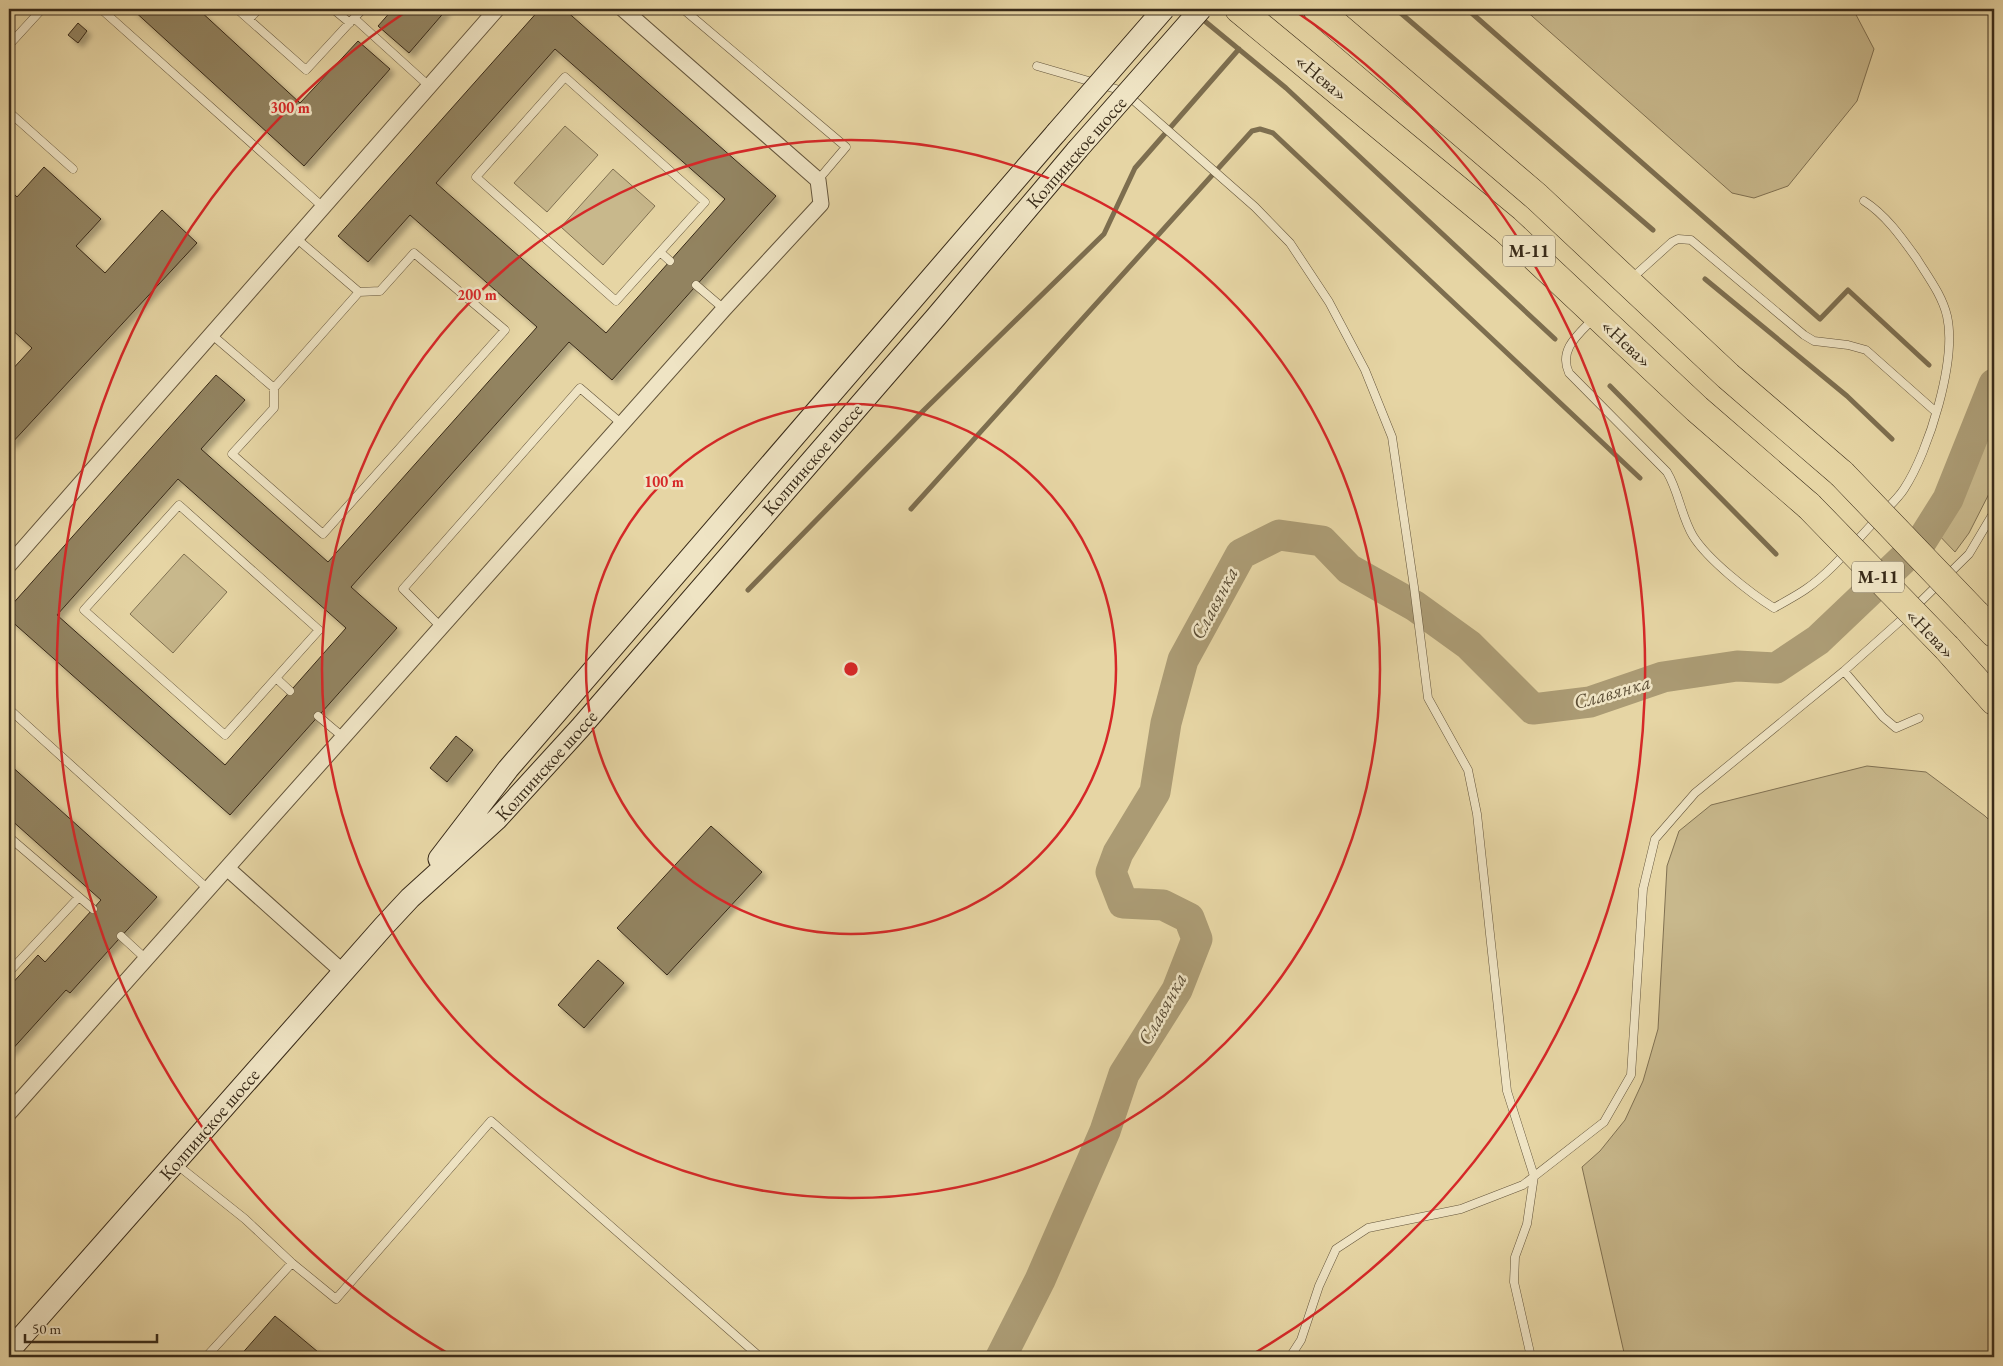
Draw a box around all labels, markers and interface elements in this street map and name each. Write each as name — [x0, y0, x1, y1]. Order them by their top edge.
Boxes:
street label: «Нева» — [1290, 48, 1353, 107]
street label: Колпинское шоссе — [1021, 91, 1132, 214]
text: 300 m — [270, 98, 310, 117]
road number: М-11 — [1503, 236, 1555, 266]
text: 200 m — [457, 285, 497, 304]
street label: «Нева» — [1596, 313, 1658, 373]
street label: Колпинское шоссе — [757, 398, 868, 521]
text: 100 m — [644, 472, 684, 491]
water label: Славянка — [1184, 562, 1244, 644]
road number: М-11 — [1852, 562, 1904, 592]
street label: «Нева» — [1900, 603, 1961, 664]
centre of rings — [842, 660, 860, 678]
water label: Славянка — [1571, 669, 1653, 715]
street label: Колпинское шоссе — [490, 705, 603, 826]
water label: Славянка — [1132, 968, 1192, 1050]
street label: Колпинское шоссе — [154, 1063, 265, 1186]
scale bar — [25, 1311, 158, 1343]
text: 50 m — [32, 1319, 61, 1338]

